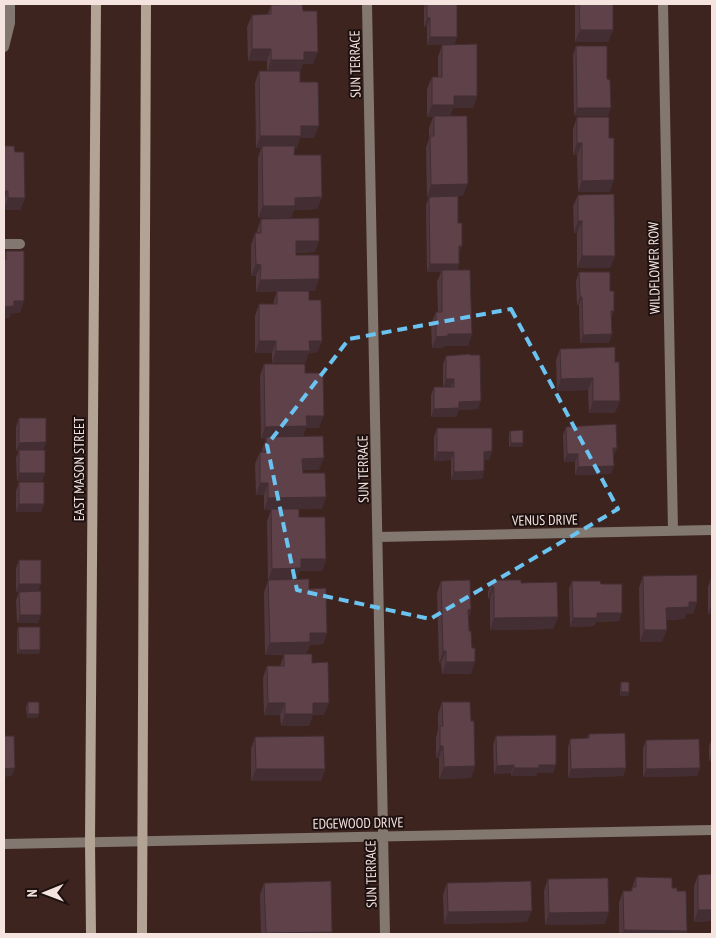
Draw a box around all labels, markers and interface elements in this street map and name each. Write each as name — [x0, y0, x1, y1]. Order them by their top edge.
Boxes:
street label: SUN TERRACE — [345, 30, 365, 98]
street label: WILDFLOWER ROW — [644, 221, 664, 314]
street label: EAST MASON STREET — [70, 416, 88, 521]
street label: SUN TERRACE — [353, 435, 373, 503]
street label: VENUS DRIVE — [511, 510, 578, 530]
street label: EDGEWOOD DRIVE — [312, 813, 404, 833]
street label: SUN TERRACE — [361, 840, 381, 908]
north arrow — [20, 868, 70, 918]
text: N — [23, 889, 41, 897]

